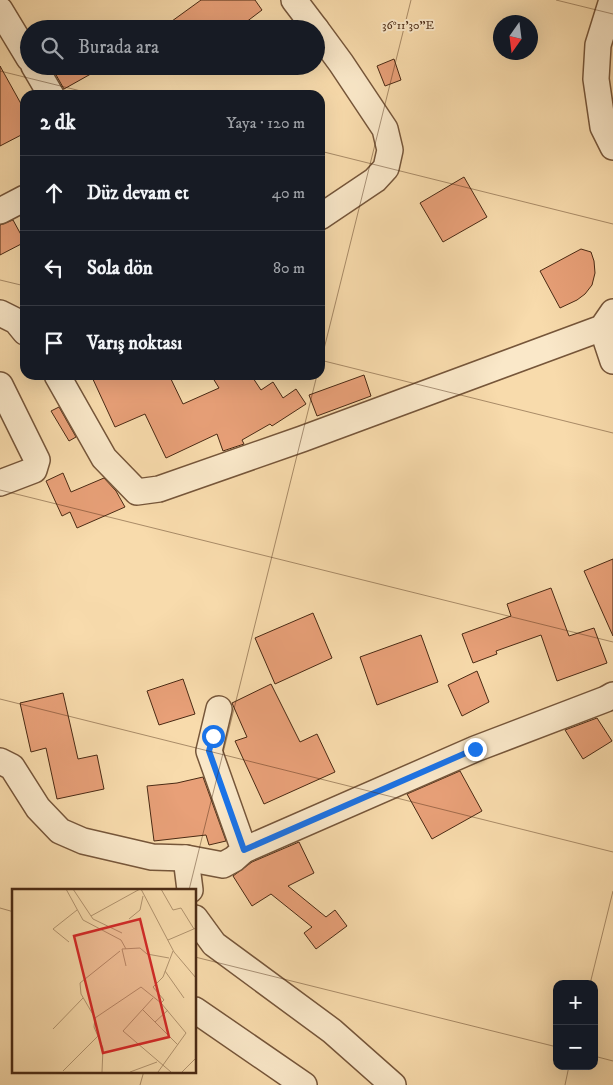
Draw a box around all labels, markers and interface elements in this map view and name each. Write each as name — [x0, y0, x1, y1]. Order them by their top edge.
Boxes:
north arrow — [493, 15, 538, 60]
text: 36°11'30"E — [382, 18, 434, 33]
search box — [20, 20, 325, 75]
icon: search — [38, 34, 66, 62]
text: Burada ara — [78, 36, 159, 59]
text: 2 dk — [40, 110, 76, 136]
text: Yaya · 120 m — [226, 113, 305, 133]
icon: ahead — [40, 179, 68, 207]
text: Düz devam et — [87, 182, 189, 205]
text: 40 m — [272, 183, 305, 203]
icon: left — [40, 254, 68, 282]
text: Sola dön — [87, 257, 153, 280]
text: 80 m — [273, 258, 305, 278]
icon: arrive — [40, 329, 68, 357]
text: Varış noktası — [87, 332, 182, 355]
route start — [202, 725, 225, 748]
route end — [464, 738, 487, 761]
inset map — [12, 889, 196, 1072]
map controls — [553, 980, 598, 1070]
button: + — [553, 980, 598, 1025]
button: − — [553, 1025, 598, 1070]

